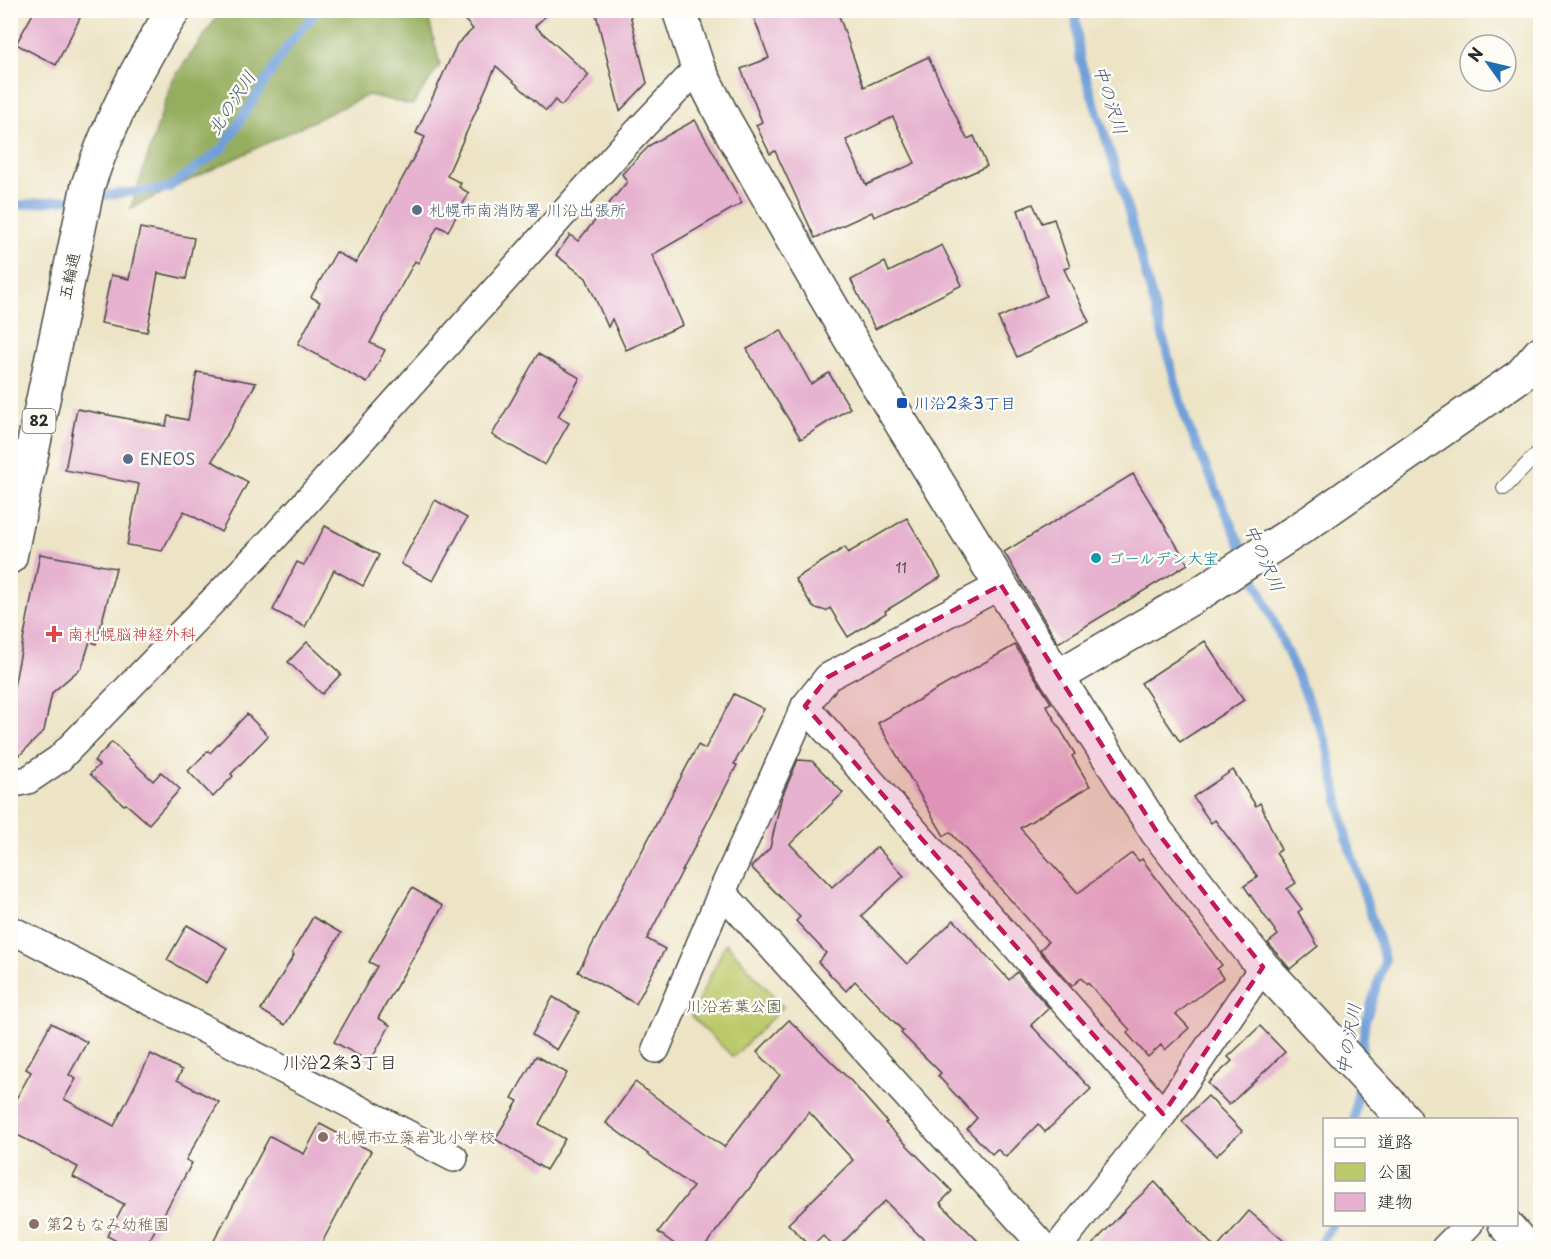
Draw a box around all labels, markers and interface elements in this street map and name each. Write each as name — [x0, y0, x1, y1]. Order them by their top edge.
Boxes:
north arrow — [1458, 33, 1518, 93]
text: N — [1461, 42, 1488, 66]
water label: 中の沢川 — [1087, 61, 1135, 138]
water label: 北の沢川 — [200, 65, 262, 140]
place label: 札幌市南消防署 川沿出張所 — [429, 197, 626, 221]
marker: 札幌市南消防署 川沿出張所 — [410, 203, 424, 217]
street label: 五輪通 — [51, 250, 85, 302]
place label: 川沿2条3丁目 — [914, 390, 1016, 414]
marker: 川沿2条3丁目 — [895, 396, 909, 410]
road number: 82 — [22, 409, 56, 433]
place label: ENEOS — [140, 446, 195, 470]
marker: ENEOS — [121, 452, 135, 466]
water label: 中の沢川 — [1238, 519, 1292, 596]
place label: ゴールデン大宝 — [1108, 545, 1219, 569]
marker: ゴールデン大宝 — [1089, 551, 1103, 565]
house number: 11 — [895, 557, 907, 578]
place label: 南札幌脳神経外科 — [68, 621, 196, 645]
marker: 南札幌脳神経外科 — [45, 625, 63, 643]
park label: 川沿若葉公園 — [686, 993, 782, 1017]
water label: 中の沢川 — [1328, 1001, 1367, 1077]
district label: 川沿2条3丁目 — [283, 1048, 397, 1075]
legend — [1323, 1118, 1518, 1226]
place label: 札幌市立藻岩北小学校 — [335, 1124, 495, 1148]
text: 道路 — [1377, 1127, 1413, 1154]
marker: 札幌市立藻岩北小学校 — [316, 1130, 330, 1144]
text: 公園 — [1377, 1157, 1413, 1184]
text: 建物 — [1377, 1187, 1413, 1214]
place label: 第2もなみ幼稚園 — [46, 1211, 169, 1235]
marker: 第2もなみ幼稚園 — [27, 1217, 41, 1231]

